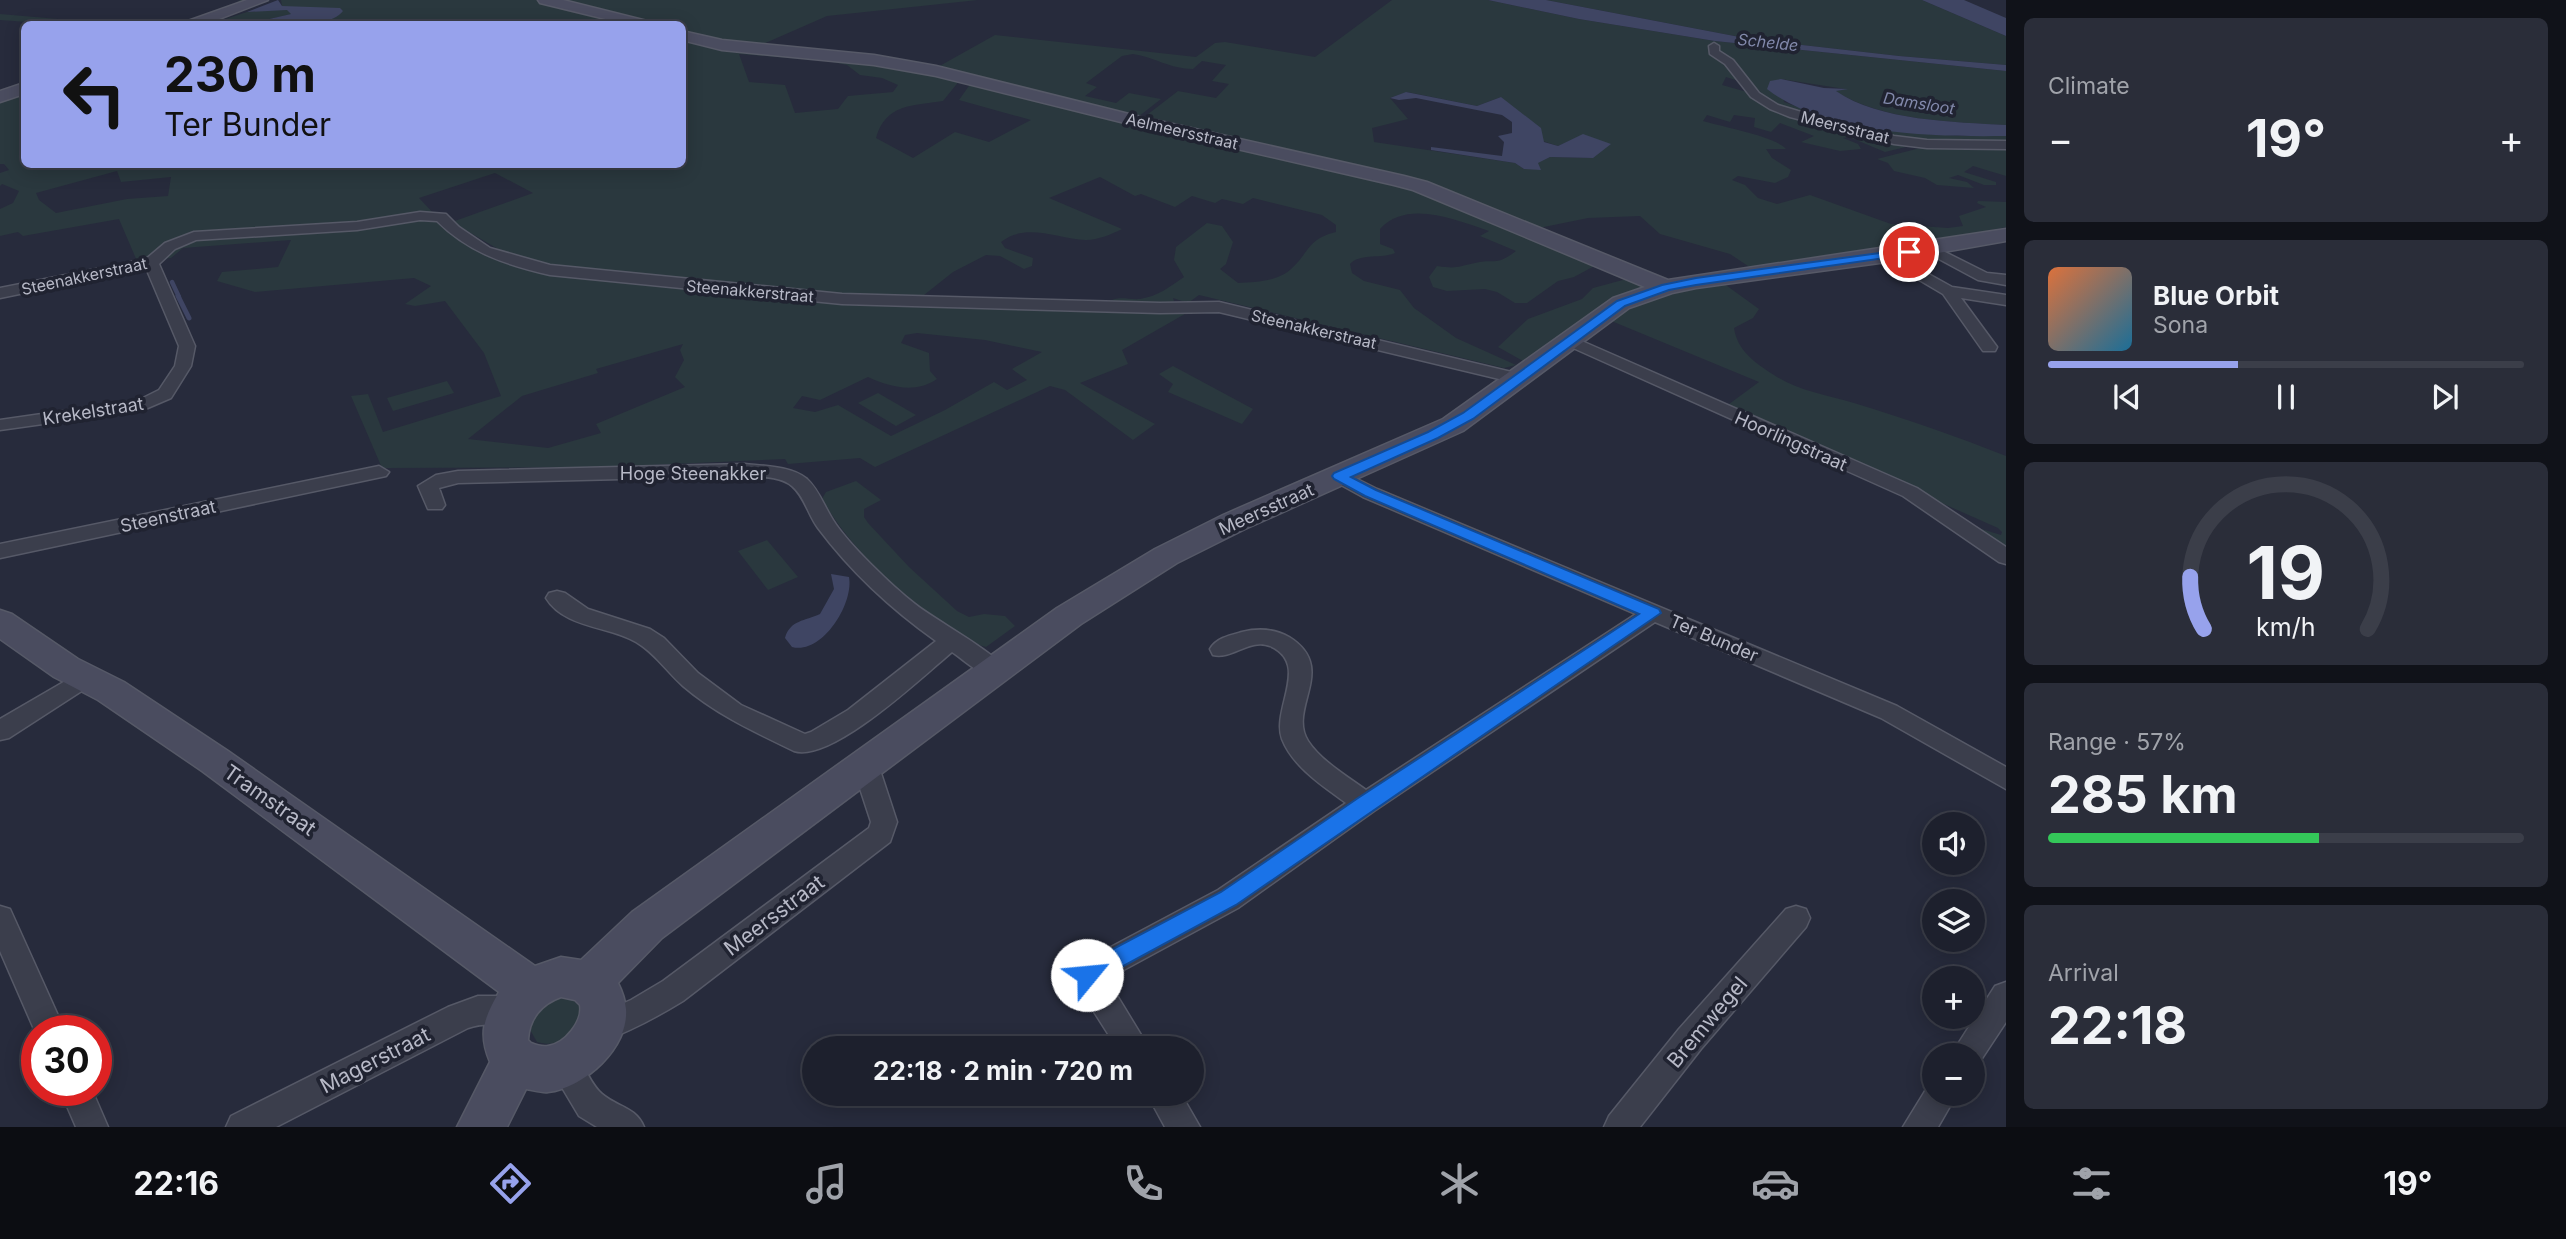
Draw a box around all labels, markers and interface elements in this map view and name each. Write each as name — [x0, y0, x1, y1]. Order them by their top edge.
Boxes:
water label: Schelde — [1737, 29, 1799, 55]
text: 230 m — [164, 45, 316, 104]
icon: left — [49, 49, 140, 140]
text: Climate — [2048, 72, 2130, 100]
water label: Damsloot — [1882, 87, 1957, 119]
text: Ter Bunder — [164, 105, 331, 144]
street label: Meersstraat — [1799, 106, 1891, 148]
text: 19° — [2246, 107, 2326, 170]
street label: Aelmeersstraat — [1124, 108, 1240, 154]
text: − — [2048, 116, 2073, 162]
text: + — [2499, 116, 2524, 162]
pin — [1879, 222, 1939, 282]
icon: arrive — [1890, 233, 1928, 271]
street label: Steenakkerstraat — [19, 253, 149, 299]
street label: Steenakkerstraat — [685, 275, 815, 307]
text: Blue Orbit — [2153, 280, 2279, 311]
street label: Steenakkerstraat — [1249, 305, 1379, 353]
text: Sona — [2153, 311, 2208, 339]
icon: previous — [2108, 378, 2146, 416]
icon: pause — [2267, 378, 2305, 416]
icon: next — [2426, 378, 2464, 416]
street label: Krekelstraat — [41, 393, 145, 429]
street label: Hoorlingstraat — [1732, 407, 1850, 475]
street label: Hoge Steenakker — [620, 463, 766, 484]
street label: Meersstraat — [1215, 479, 1317, 539]
street label: Steenstraat — [118, 496, 218, 536]
text: 19 — [2247, 529, 2325, 618]
street label: Ter Bunder — [1667, 610, 1762, 666]
text: km/h — [2256, 612, 2316, 642]
text: Range · 57% — [2048, 728, 2186, 756]
street label: Tramstraat — [219, 759, 321, 841]
text: 285 km — [2048, 763, 2238, 826]
map controls — [1922, 812, 1985, 1106]
button: sound — [1922, 812, 1985, 875]
street label: Meersstraat — [719, 869, 829, 961]
button: layers — [1922, 889, 1985, 952]
position arrow — [1050, 938, 1124, 1012]
text: Arrival — [2048, 959, 2119, 987]
button: + — [1922, 966, 1985, 1029]
street label: Bremwegel — [1662, 971, 1752, 1073]
text: 22:18 — [2048, 994, 2187, 1057]
speed limit sign: 30 — [21, 1015, 112, 1106]
street label: Magerstraat — [316, 1022, 434, 1098]
button: − — [1922, 1043, 1985, 1106]
text: 22:18 · 2 min · 720 m — [873, 1055, 1133, 1086]
icon: directions — [486, 1159, 535, 1208]
icon: music — [802, 1159, 851, 1208]
icon: phone — [1119, 1159, 1168, 1208]
icon: climate — [1435, 1159, 1484, 1208]
icon: car — [1751, 1159, 1800, 1208]
icon: filters — [2067, 1159, 2116, 1208]
text: 22:16 — [134, 1164, 219, 1203]
text: 19° — [2383, 1164, 2432, 1203]

